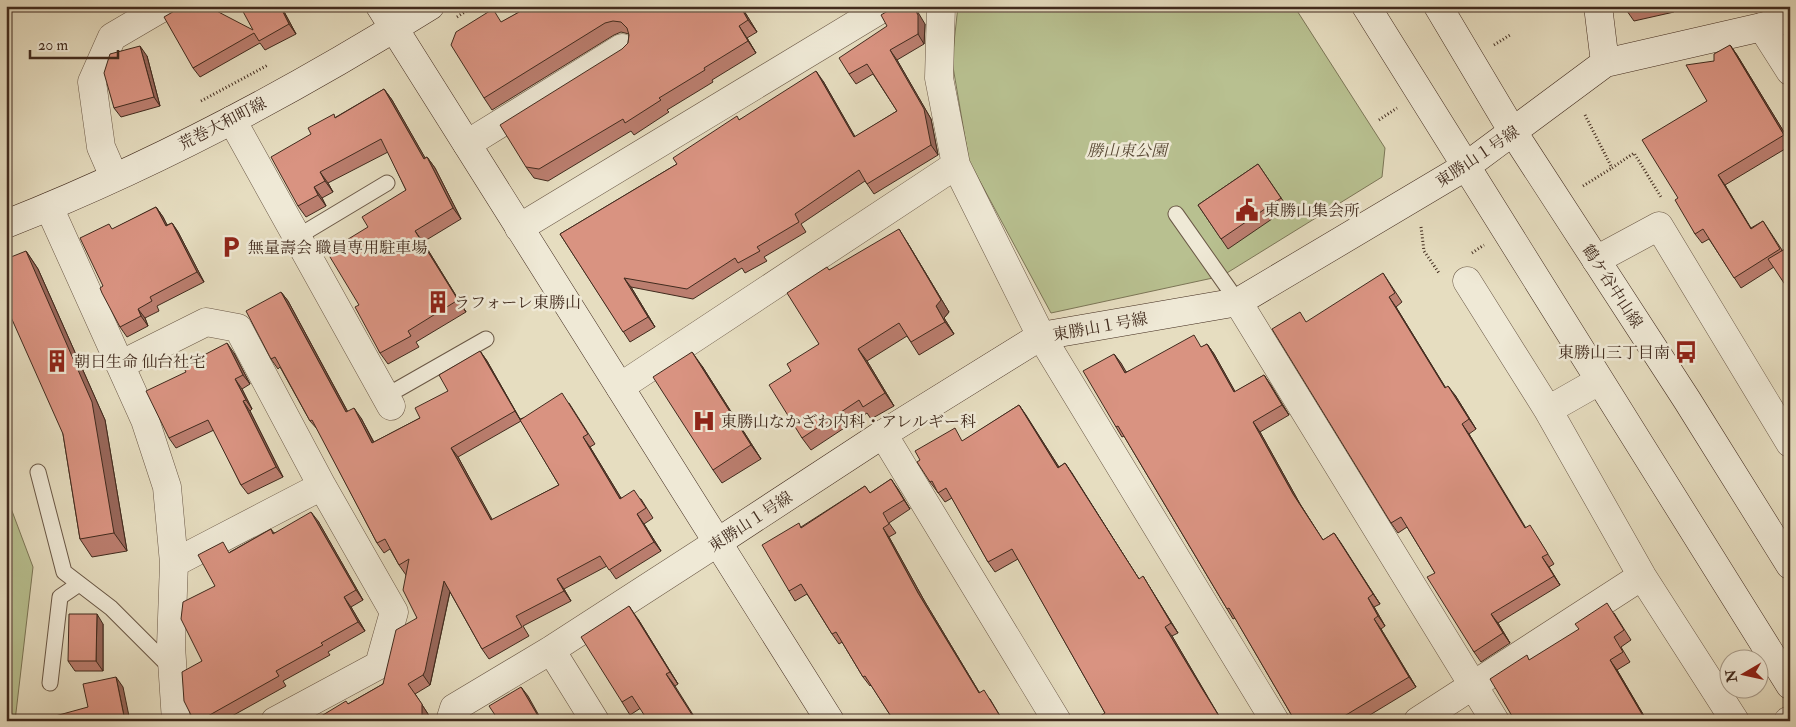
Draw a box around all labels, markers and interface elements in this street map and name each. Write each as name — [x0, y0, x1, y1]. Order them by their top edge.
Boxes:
scale bar — [30, 28, 118, 60]
text: 20 m — [38, 36, 68, 55]
street label: 荒巻大和町線 — [175, 93, 270, 155]
street label: 東勝山１号線 — [1432, 122, 1523, 192]
park label: 勝山東公園 — [1087, 141, 1170, 161]
public building icon: 東勝山集会所 — [1234, 197, 1260, 223]
place label: 東勝山集会所 — [1264, 201, 1360, 221]
parking icon: 無量壽会 職員専用駐車場 — [218, 234, 244, 260]
place label: 無量壽会 職員専用駐車場 — [248, 238, 427, 258]
street label: 鶴ケ谷中山線 — [1578, 241, 1647, 332]
building icon: ラフォーレ東勝山 — [425, 289, 451, 315]
place label: ラフォーレ東勝山 — [454, 293, 581, 313]
street label: 東勝山１号線 — [1051, 309, 1149, 345]
bus stop icon: 東勝山三丁目南 — [1673, 339, 1699, 365]
place label: 東勝山三丁目南 — [1558, 343, 1670, 363]
building icon: 朝日生命 仙台社宅 — [44, 348, 70, 374]
place label: 朝日生命 仙台社宅 — [74, 352, 205, 372]
hospital icon: 東勝山なかざわ内科・アレルギー科 — [691, 408, 717, 434]
place label: 東勝山なかざわ内科・アレルギー科 — [721, 412, 976, 432]
street label: 東勝山１号線 — [705, 487, 796, 556]
north arrow — [1718, 650, 1768, 700]
text: N — [1722, 668, 1741, 684]

